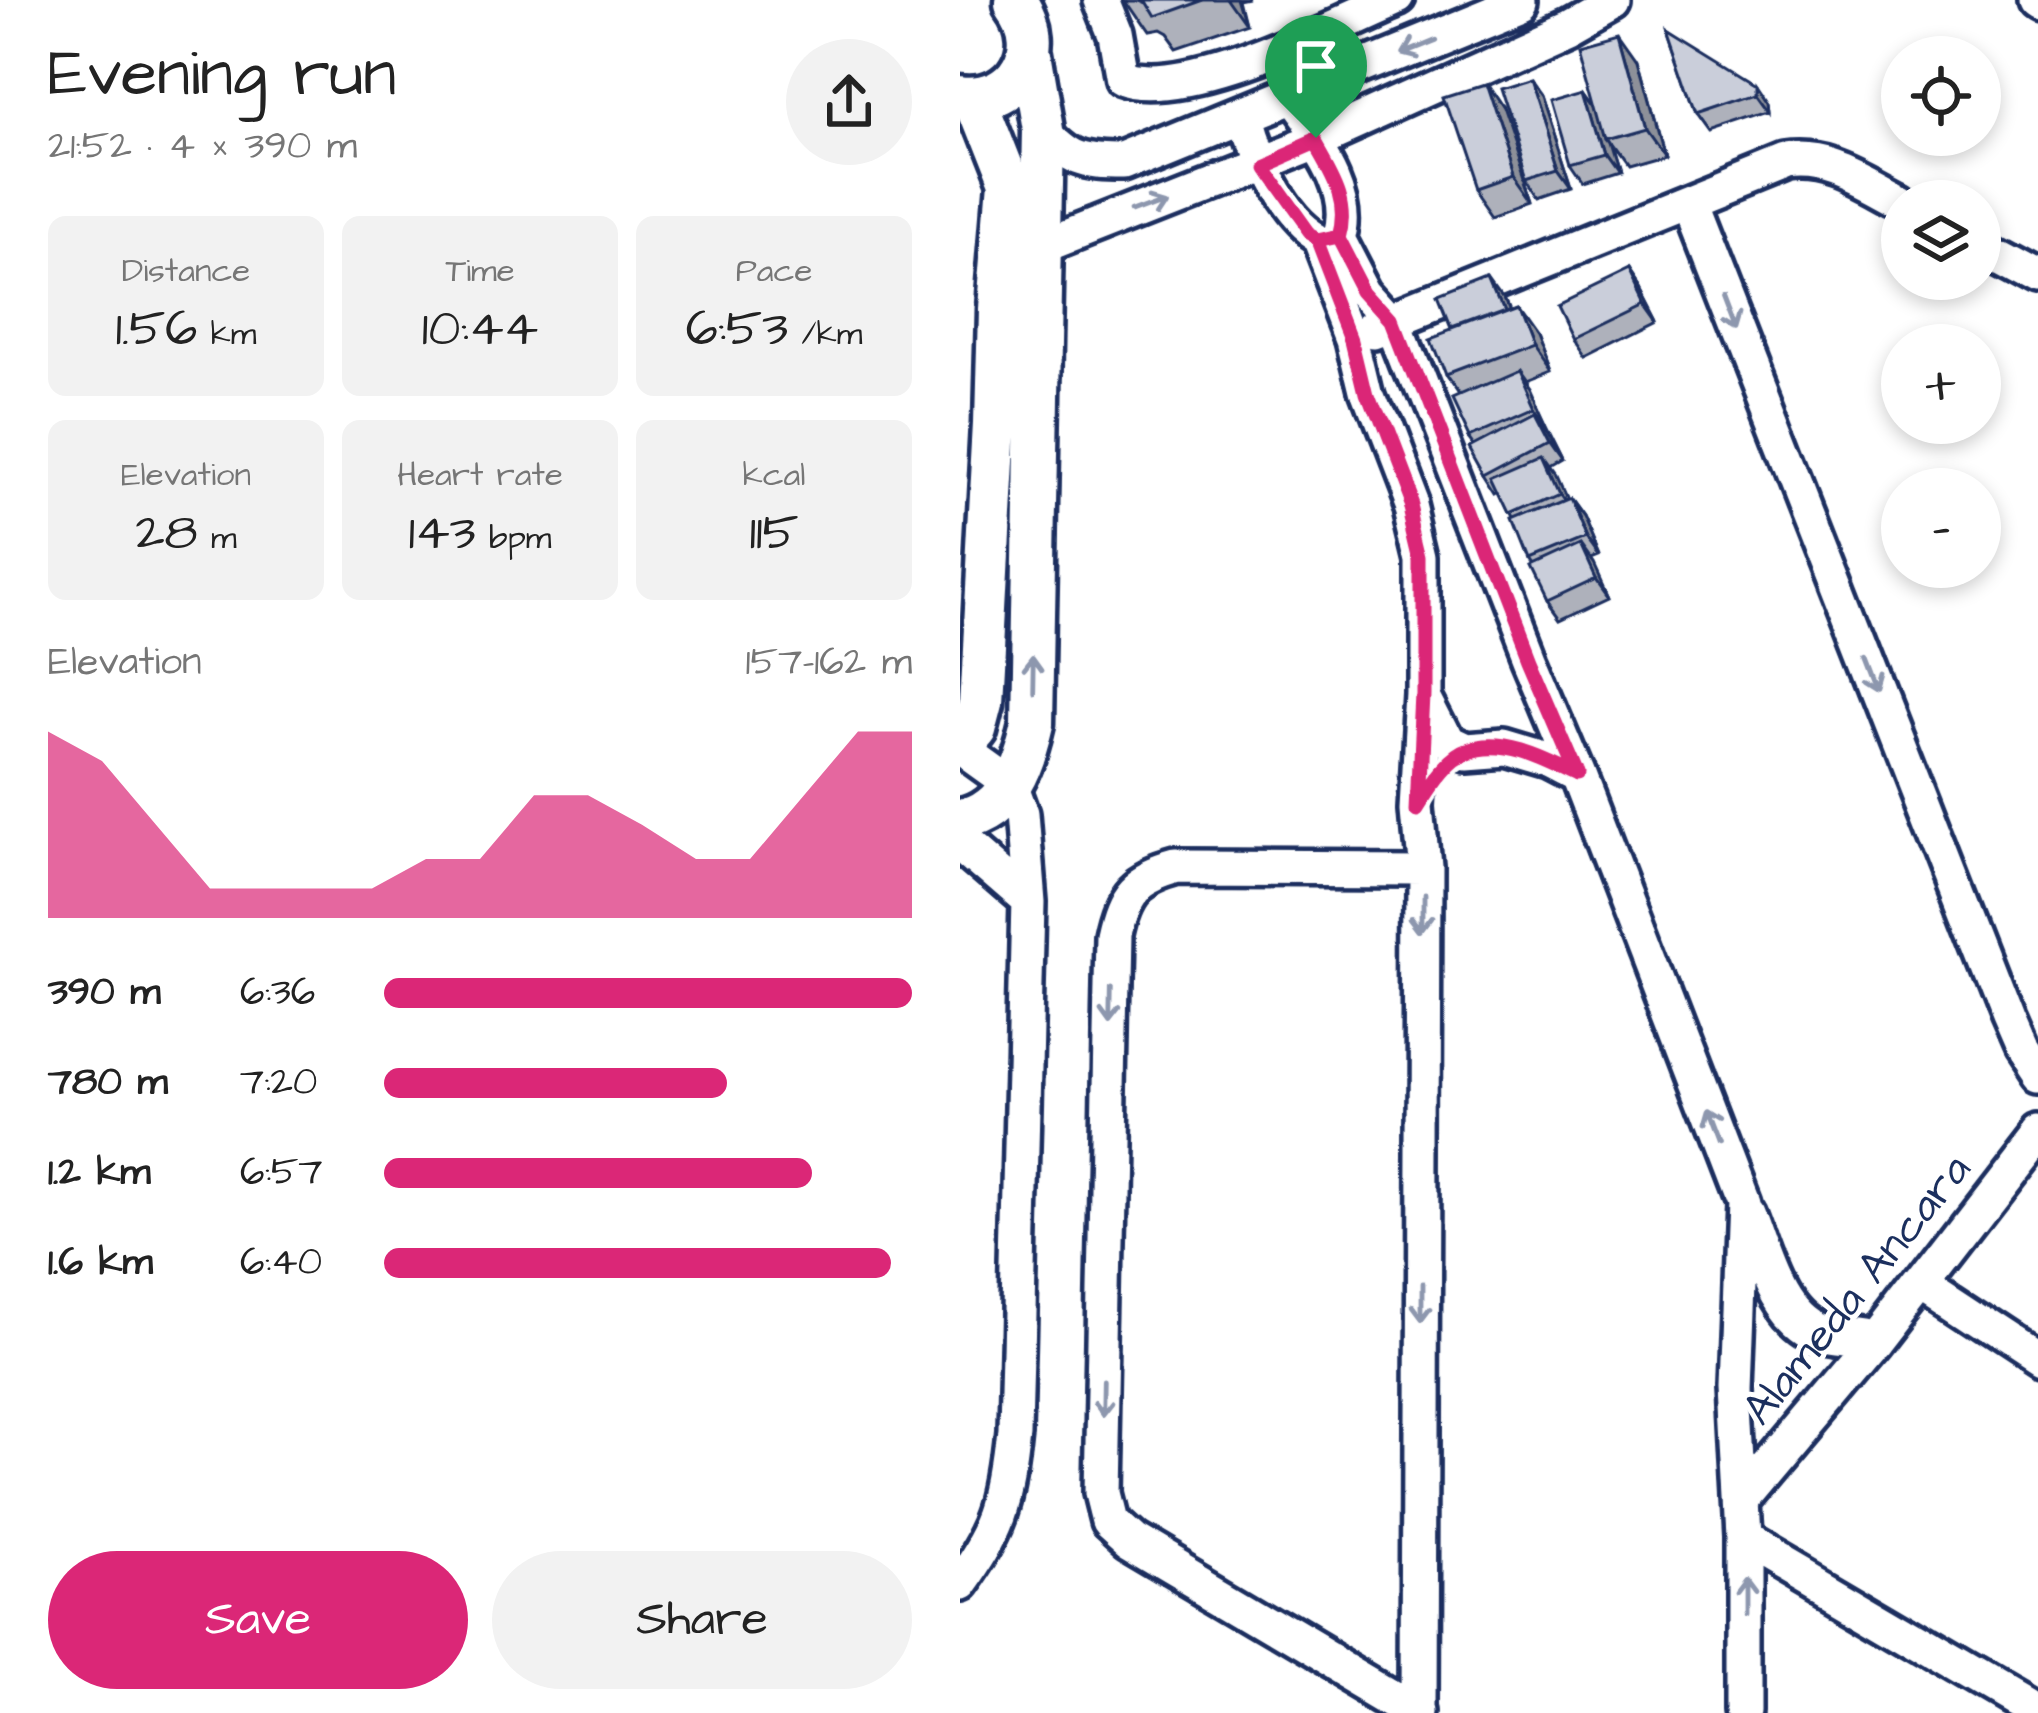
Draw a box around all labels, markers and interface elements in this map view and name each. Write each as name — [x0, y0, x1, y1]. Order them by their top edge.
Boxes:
pin — [1265, 15, 1367, 138]
text: Evening run — [48, 29, 396, 121]
icon: arrive — [1283, 33, 1349, 99]
one-way arrow — [1396, 36, 1433, 57]
map controls — [1881, 36, 2001, 588]
button: locate — [1881, 36, 2001, 156]
button: share — [786, 39, 912, 165]
text: 21:52 · 4 × 390 m — [48, 120, 357, 174]
button: layers — [1881, 180, 2001, 300]
one-way arrow — [1131, 190, 1168, 211]
text: Distance — [122, 248, 250, 294]
text: Time — [445, 248, 515, 294]
text: Pace — [736, 248, 812, 294]
one-way arrow — [1721, 293, 1743, 330]
text: 1.56 — [116, 294, 197, 365]
text: 10:44 — [422, 294, 538, 365]
text: 6:53 — [686, 294, 788, 365]
text: km — [197, 311, 256, 357]
text: /km — [788, 311, 862, 357]
button: + — [1881, 324, 2001, 444]
text: Elevation — [121, 452, 251, 498]
text: Heart rate — [397, 452, 563, 498]
text: kcal — [742, 452, 806, 498]
button: − — [1881, 468, 2001, 588]
text: 28 — [135, 498, 198, 569]
text: 143 — [409, 498, 476, 569]
text: 115 — [749, 498, 799, 569]
text: m — [198, 515, 237, 561]
text: bpm — [476, 515, 551, 561]
text: Elevation — [48, 636, 202, 690]
text: 157–162 m — [746, 636, 912, 690]
one-way arrow — [1021, 653, 1044, 692]
one-way arrow — [1864, 656, 1885, 693]
one-way arrow — [1412, 895, 1434, 934]
text: 390 m — [48, 966, 161, 1020]
text: 6:36 — [240, 966, 315, 1020]
one-way arrow — [1099, 988, 1122, 1027]
text: 780 m — [48, 1056, 168, 1110]
text: 7:20 — [240, 1056, 317, 1110]
one-way arrow — [1700, 1110, 1722, 1147]
street label: Alameda Ancara — [1729, 1141, 1986, 1439]
text: 1.2 km — [48, 1146, 151, 1200]
text: 6:57 — [240, 1146, 323, 1200]
text: 1.6 km — [48, 1236, 153, 1290]
text: 6:40 — [240, 1236, 322, 1290]
one-way arrow — [1409, 1285, 1432, 1324]
one-way arrow — [1092, 1378, 1115, 1417]
button: Save — [48, 1551, 468, 1689]
button: Share — [492, 1551, 912, 1689]
one-way arrow — [1732, 1577, 1755, 1616]

